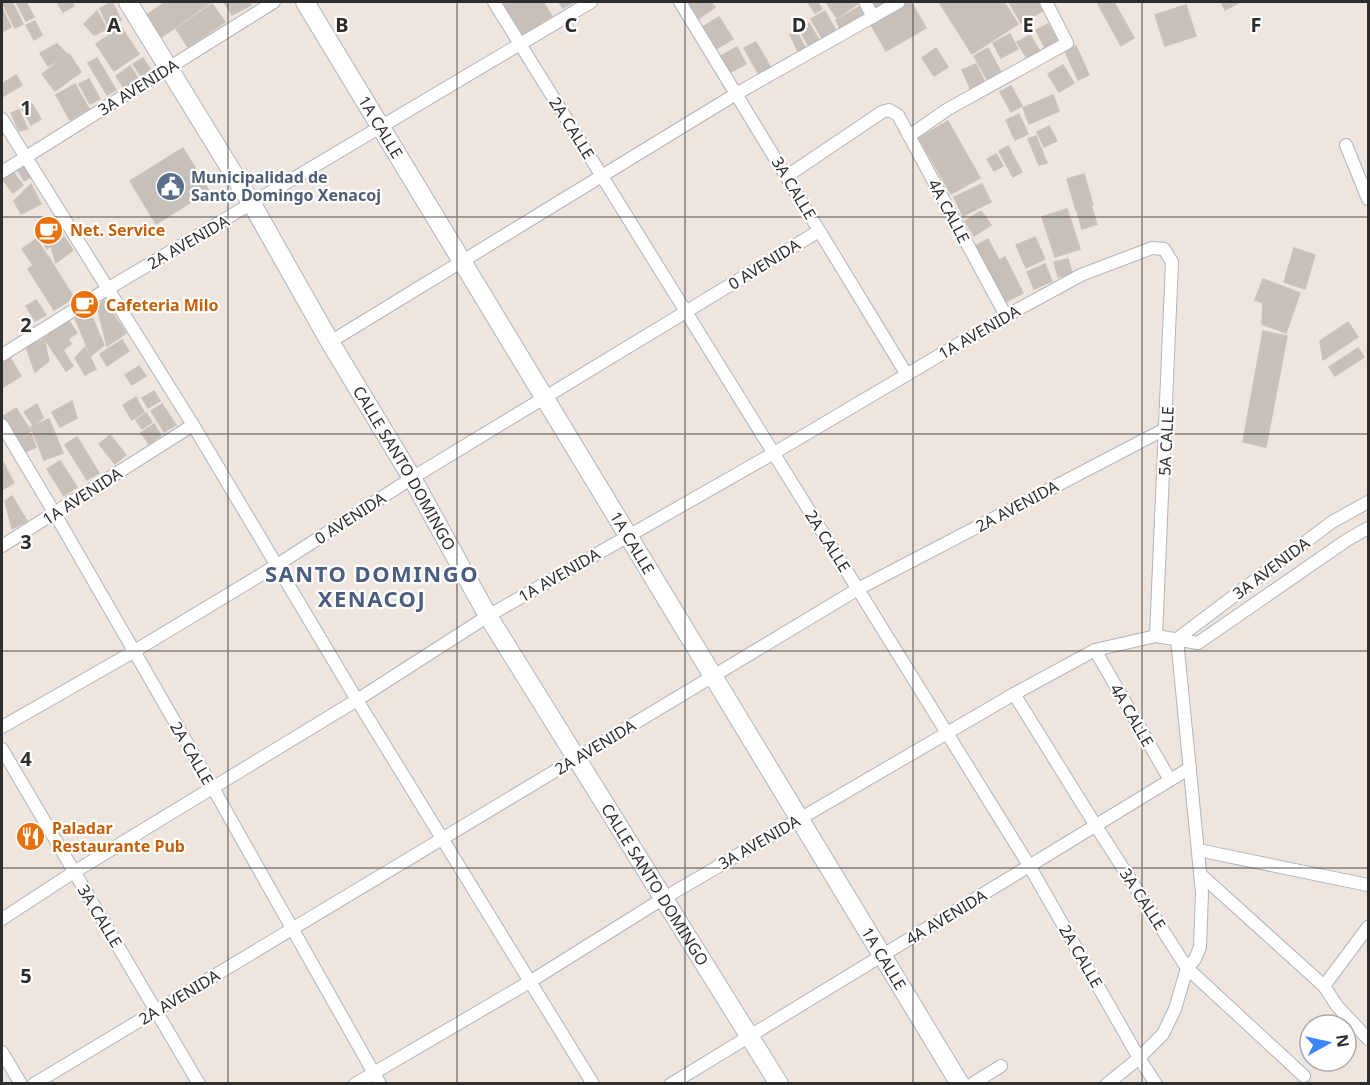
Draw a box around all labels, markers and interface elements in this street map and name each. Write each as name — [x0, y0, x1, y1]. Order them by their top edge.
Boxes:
text: A — [107, 11, 121, 38]
text: B — [335, 11, 349, 38]
text: C — [565, 11, 578, 38]
text: D — [792, 11, 806, 38]
text: E — [1022, 11, 1034, 38]
text: F — [1251, 11, 1261, 38]
street label: 3A AVENIDA — [94, 53, 183, 120]
street label: 1A CALLE — [353, 91, 408, 162]
street label: 2A CALLE — [544, 93, 600, 163]
text: 1 — [20, 94, 32, 121]
street label: 3A CALLE — [767, 153, 821, 223]
place label: Municipalidad de Santo Domingo Xenacoj — [191, 166, 381, 206]
public building icon: Municipalidad de Santo Domingo Xenacoj — [154, 170, 186, 202]
street label: 4A CALLE — [923, 175, 975, 247]
street label: 2A AVENIDA — [143, 209, 233, 274]
cafe icon: Net. Service — [33, 214, 65, 246]
place label: Net. Service — [70, 219, 165, 241]
street label: 0 AVENIDA — [724, 233, 805, 295]
cafe icon: Cafeteria Milo — [69, 289, 101, 321]
place label: Cafeteria Milo — [106, 294, 218, 316]
street label: 1A AVENIDA — [934, 299, 1024, 364]
text: 2 — [20, 311, 32, 338]
street label: CALLE SANTO DOMINGO — [348, 382, 461, 554]
street label: 5A CALLE — [1153, 406, 1179, 476]
street label: 1A AVENIDA — [38, 462, 127, 530]
street label: 2A AVENIDA — [972, 475, 1063, 537]
street label: 0 AVENIDA — [310, 486, 390, 549]
street label: 2A CALLE — [800, 506, 856, 576]
street label: 1A CALLE — [605, 507, 660, 578]
text: 3 — [20, 528, 32, 555]
street label: 3A AVENIDA — [1228, 531, 1314, 604]
street label: 1A AVENIDA — [514, 542, 604, 607]
district label: SANTO DOMINGO XENACOJ — [265, 558, 479, 613]
street label: 4A CALLE — [1105, 679, 1159, 751]
street label: 2A AVENIDA — [550, 714, 640, 780]
street label: 2A CALLE — [165, 717, 219, 789]
text: 4 — [20, 745, 32, 772]
street label: CALLE SANTO DOMINGO — [596, 799, 714, 970]
street label: 3A AVENIDA — [714, 809, 804, 874]
place label: Paladar Restaurante Pub — [52, 817, 185, 857]
restaurant icon: Paladar Restaurante Pub — [15, 821, 47, 853]
street label: 3A CALLE — [1115, 864, 1171, 934]
street label: 3A CALLE — [73, 881, 127, 951]
street label: 4A AVENIDA — [901, 884, 991, 950]
street label: 2A CALLE — [1054, 920, 1108, 992]
street label: 1A CALLE — [857, 923, 911, 994]
text: 5 — [20, 962, 32, 989]
street label: 2A AVENIDA — [134, 964, 224, 1030]
north arrow — [1298, 1013, 1358, 1073]
text: N — [1331, 1033, 1355, 1049]

